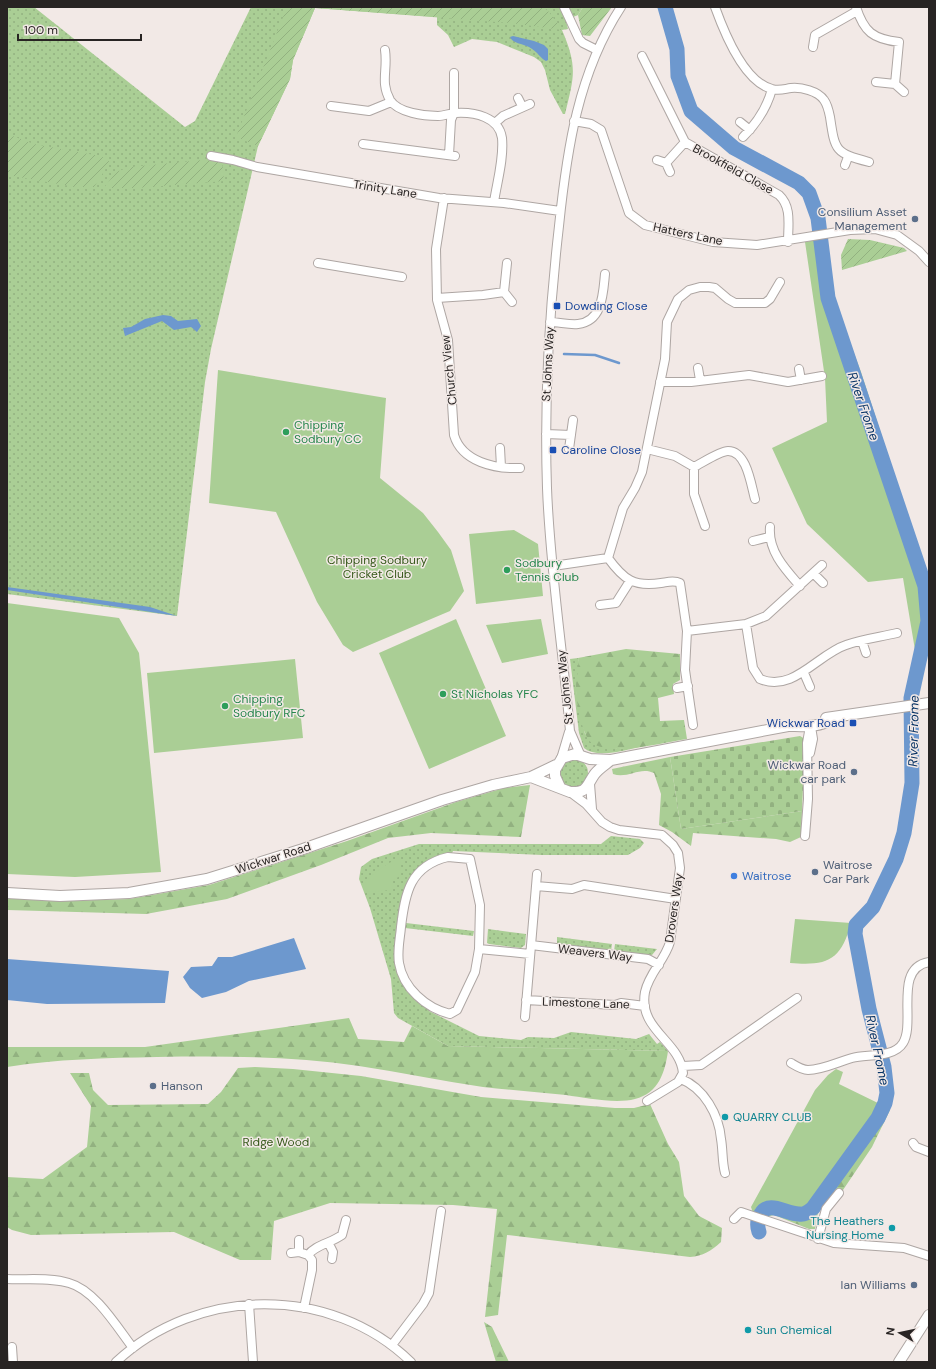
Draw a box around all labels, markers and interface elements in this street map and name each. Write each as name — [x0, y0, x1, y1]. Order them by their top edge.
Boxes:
scale bar — [18, 16, 141, 42]
text: 100 m — [24, 22, 58, 38]
street label: Brookfield Close — [690, 140, 776, 198]
street label: Trinity Lane — [352, 176, 418, 202]
place label: Consilium Asset Management — [818, 204, 907, 234]
marker: Consilium Asset Management — [910, 214, 920, 224]
street label: Hatters Lane — [652, 219, 724, 249]
place label: Dowding Close — [565, 298, 648, 314]
marker: Dowding Close — [552, 301, 562, 311]
street label: St Johns Way — [538, 326, 558, 402]
street label: Church View — [437, 334, 461, 406]
water label: River Frome — [844, 370, 883, 443]
place label: Chipping Sodbury CC — [294, 417, 362, 447]
marker: Chipping Sodbury CC — [281, 427, 291, 437]
place label: Caroline Close — [561, 442, 641, 458]
marker: Caroline Close — [548, 445, 558, 455]
park label: Chipping Sodbury Cricket Club — [327, 552, 427, 582]
place label: Sodbury Tennis Club — [515, 555, 579, 585]
marker: Sodbury Tennis Club — [502, 565, 512, 575]
street label: St Johns Way — [553, 649, 577, 725]
place label: St Nicholas YFC — [451, 686, 539, 702]
marker: St Nicholas YFC — [438, 689, 448, 699]
place label: Chipping Sodbury RFC — [233, 691, 306, 721]
water label: River Frome — [904, 695, 923, 767]
marker: Chipping Sodbury RFC — [220, 701, 230, 711]
place label: Wickwar Road — [767, 715, 845, 731]
marker: Wickwar Road — [848, 718, 858, 728]
place label: Wickwar Road car park — [768, 757, 846, 787]
marker: Wickwar Road car park — [849, 767, 859, 777]
street label: Wickwar Road — [233, 838, 313, 878]
place label: Waitrose Car Park — [823, 857, 872, 887]
marker: Waitrose Car Park — [810, 867, 820, 877]
place label: Waitrose — [742, 868, 791, 884]
marker: Waitrose — [729, 871, 739, 881]
street label: Drovers Way — [661, 872, 687, 944]
street label: Weavers Way — [557, 941, 633, 966]
street label: Limestone Lane — [542, 993, 630, 1013]
water label: River Frome — [862, 1013, 893, 1087]
place label: Hanson — [161, 1078, 203, 1094]
marker: Hanson — [148, 1081, 158, 1091]
place label: QUARRY CLUB — [733, 1109, 811, 1125]
marker: QUARRY CLUB — [720, 1112, 730, 1122]
park label: Ridge Wood — [243, 1134, 309, 1150]
place label: The Heathers Nursing Home — [806, 1213, 884, 1243]
marker: The Heathers Nursing Home — [887, 1223, 897, 1233]
place label: Ian Williams — [841, 1277, 906, 1293]
marker: Ian Williams — [909, 1280, 919, 1290]
north arrow — [880, 1313, 920, 1353]
place label: Sun Chemical — [756, 1322, 832, 1338]
marker: Sun Chemical — [743, 1325, 753, 1335]
text: N — [883, 1326, 898, 1336]

